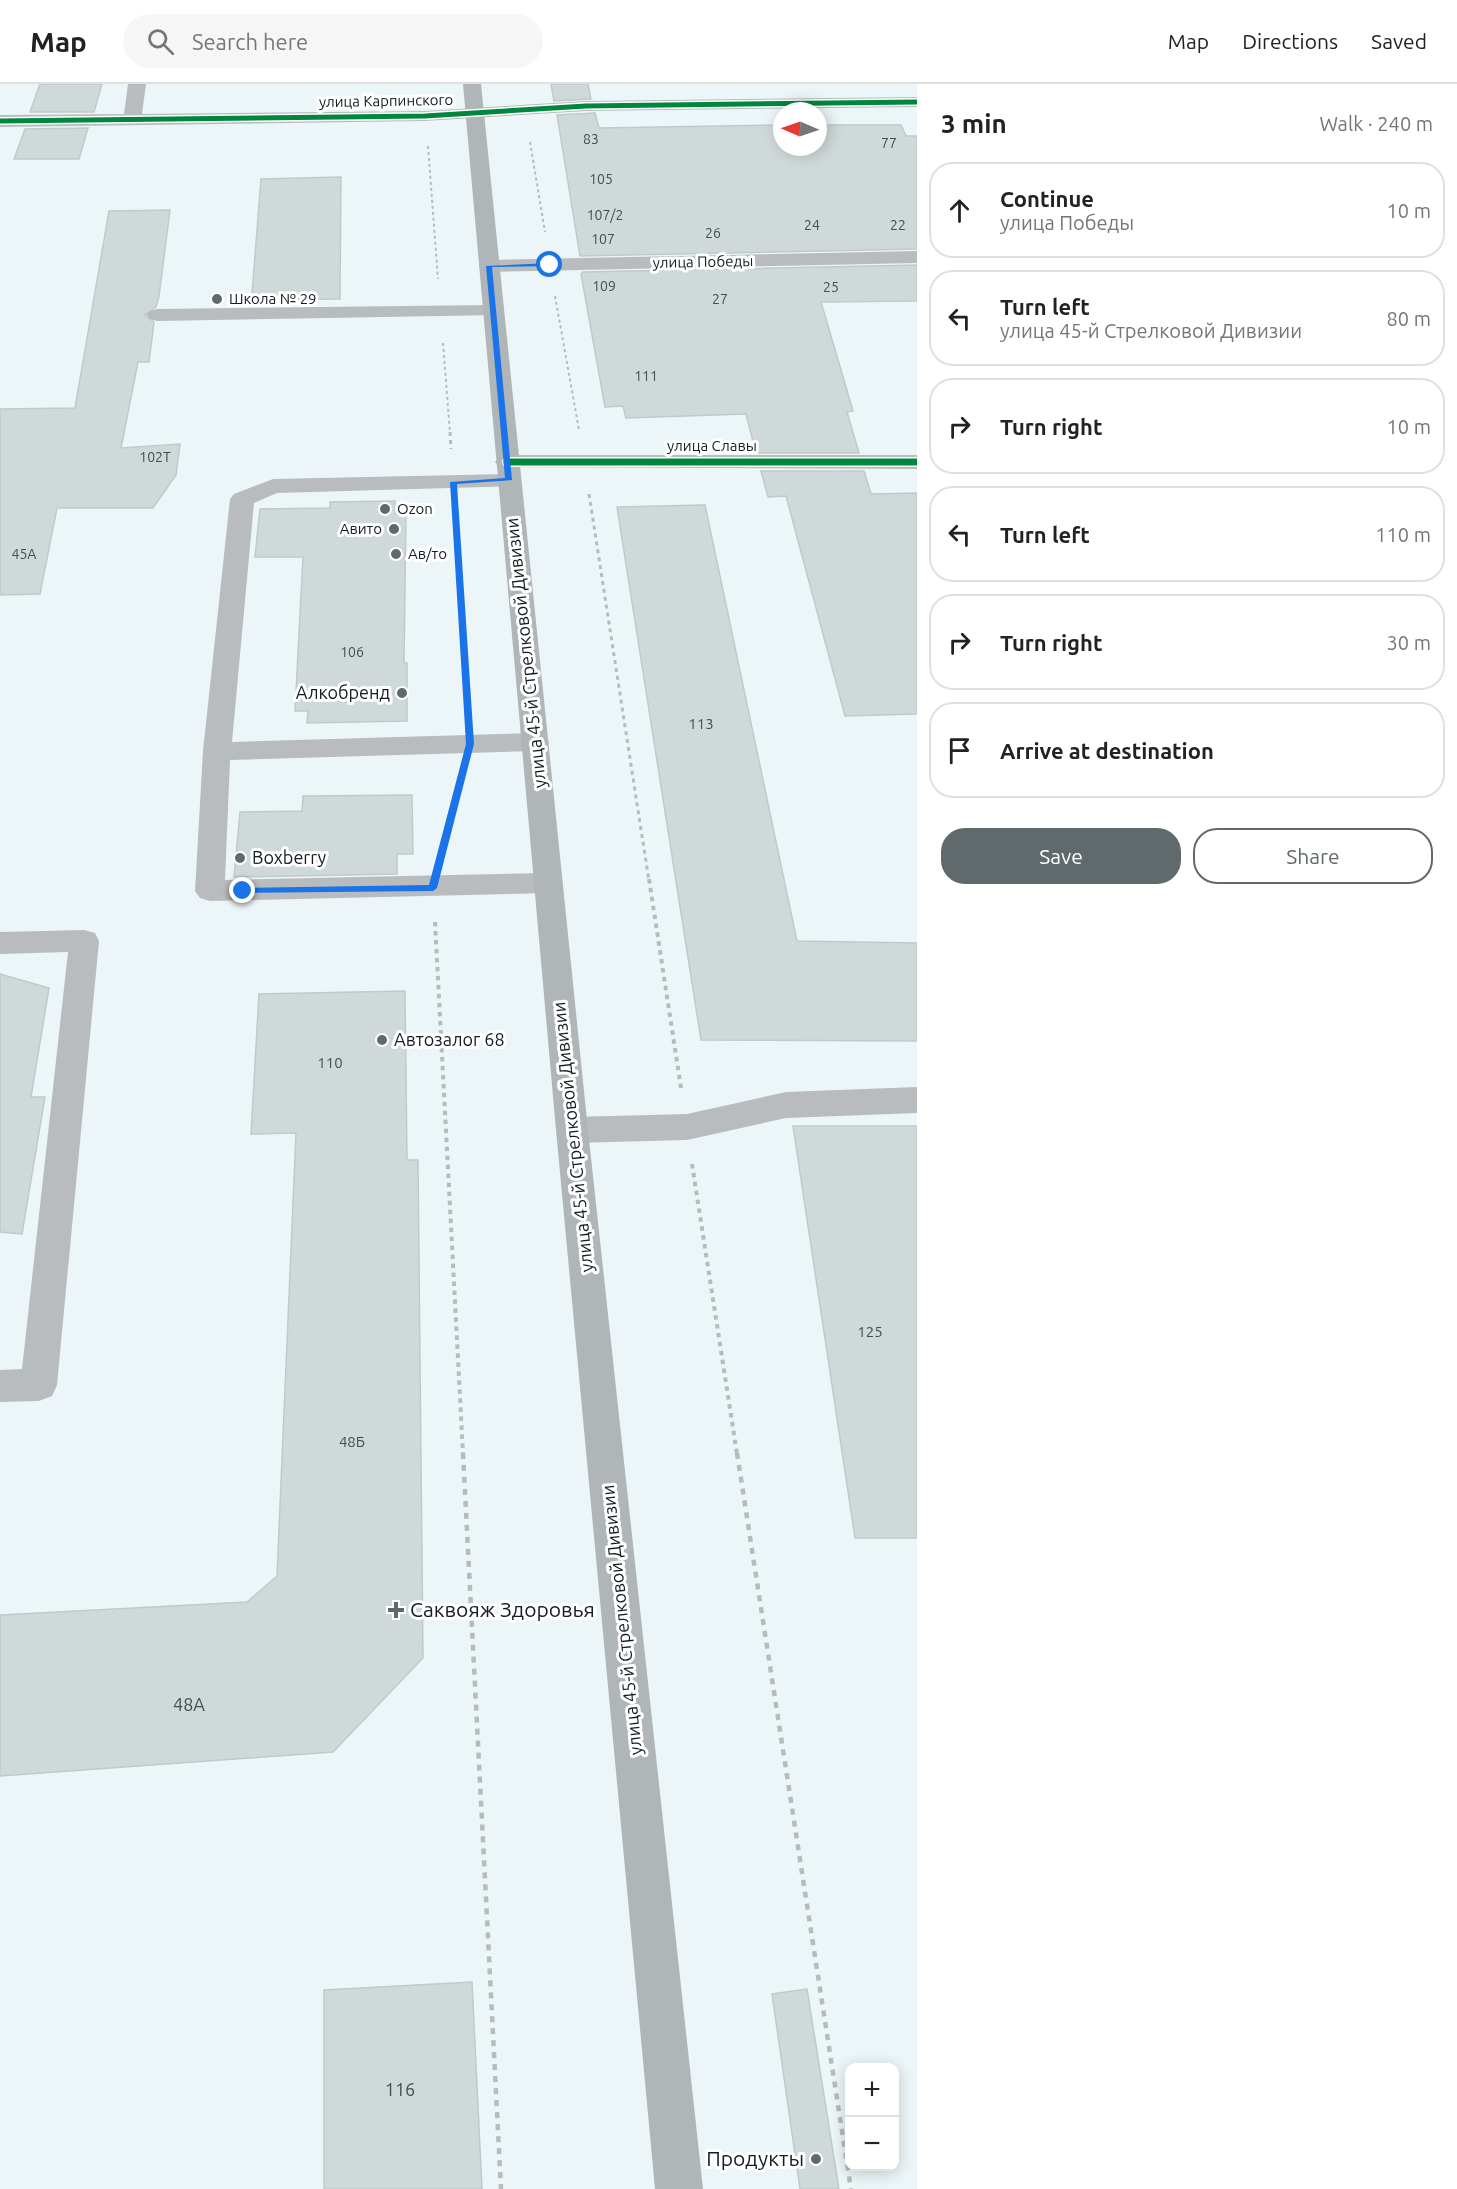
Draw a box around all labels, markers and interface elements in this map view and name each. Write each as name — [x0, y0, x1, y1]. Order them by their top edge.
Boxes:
search box — [123, 14, 543, 68]
icon: search — [144, 25, 177, 58]
text: Map — [30, 26, 87, 57]
text: Search here — [192, 29, 308, 54]
text: Map — [1168, 29, 1209, 53]
text: Directions — [1242, 29, 1338, 53]
text: Saved — [1371, 29, 1427, 53]
street label: улица Карпинского — [319, 91, 453, 110]
north arrow — [773, 102, 827, 156]
text: 3 min — [941, 109, 1007, 138]
text: Walk · 240 m — [1320, 112, 1433, 135]
house number: 83 — [583, 131, 599, 147]
house number: 77 — [881, 135, 897, 151]
house number: 105 — [589, 171, 613, 187]
text: Continue — [1000, 186, 1094, 211]
icon: ahead — [943, 194, 976, 227]
text: 10 m — [1387, 199, 1431, 222]
house number: 107/2 — [587, 207, 623, 223]
text: улица Победы — [1000, 211, 1134, 234]
house number: 24 — [804, 217, 820, 233]
house number: 22 — [890, 217, 906, 233]
house number: 26 — [705, 225, 721, 241]
house number: 107 — [591, 231, 615, 247]
route start — [536, 251, 562, 277]
street label: улица Победы — [653, 252, 753, 271]
house number: 109 — [592, 278, 616, 294]
house number: 25 — [823, 279, 839, 295]
place label: Школа № 29 — [229, 290, 317, 307]
house number: 27 — [712, 291, 728, 307]
marker: Школа № 29 — [210, 292, 224, 306]
text: Turn left — [1000, 294, 1090, 319]
icon: left — [943, 302, 976, 335]
text: 80 m — [1387, 307, 1431, 330]
text: улица 45-й Стрелковой Дивизии — [1000, 319, 1302, 342]
house number: 111 — [634, 368, 658, 384]
icon: right — [943, 410, 976, 443]
text: Turn right — [1000, 414, 1102, 439]
text: 10 m — [1387, 415, 1431, 438]
street label: улица Славы — [667, 437, 757, 454]
house number: 102Т — [139, 449, 171, 465]
place label: Ozon — [397, 500, 433, 517]
marker: Ozon — [378, 502, 392, 516]
street label: улица 45-й Стрелковой Дивизии — [501, 517, 549, 789]
icon: left — [943, 518, 976, 551]
place label: Авито — [340, 520, 382, 537]
marker: Авито — [387, 522, 401, 536]
text: Turn left — [1000, 522, 1090, 547]
text: 110 m — [1375, 523, 1431, 546]
place label: Ав/то — [408, 545, 447, 562]
house number: 45А — [12, 546, 36, 562]
marker: Ав/то — [389, 547, 403, 561]
icon: right — [943, 626, 976, 659]
text: Turn right — [1000, 630, 1102, 655]
text: 30 m — [1387, 631, 1431, 654]
house number: 106 — [340, 644, 364, 660]
place label: Алкобренд — [296, 682, 390, 702]
marker: Алкобренд — [395, 686, 409, 700]
house number: 113 — [688, 715, 714, 732]
icon: arrive — [943, 734, 976, 767]
text: Arrive at destination — [1000, 738, 1214, 763]
button: Save — [941, 828, 1181, 884]
button: Share — [1193, 828, 1433, 884]
place label: Boxberry — [252, 847, 326, 867]
marker: Boxberry — [233, 851, 247, 865]
route end — [229, 877, 255, 903]
street label: улица 45-й Стрелковой Дивизии — [548, 1001, 596, 1273]
place label: Автозалог 68 — [394, 1029, 505, 1049]
marker: Автозалог 68 — [375, 1033, 389, 1047]
house number: 110 — [317, 1054, 343, 1071]
house number: 125 — [857, 1323, 883, 1340]
house number: 48Б — [339, 1433, 365, 1450]
street label: улица 45-й Стрелковой Дивизии — [597, 1484, 645, 1756]
place label: Саквояж Здоровья — [410, 1597, 595, 1621]
marker: Саквояж Здоровья — [387, 1601, 405, 1619]
house number: 48А — [173, 1694, 205, 1714]
map controls — [845, 2063, 899, 2171]
button: + — [845, 2063, 899, 2117]
house number: 116 — [385, 2079, 415, 2099]
button: − — [845, 2117, 899, 2171]
place label: Продукты — [706, 2146, 804, 2170]
marker: Продукты — [809, 2152, 823, 2166]

